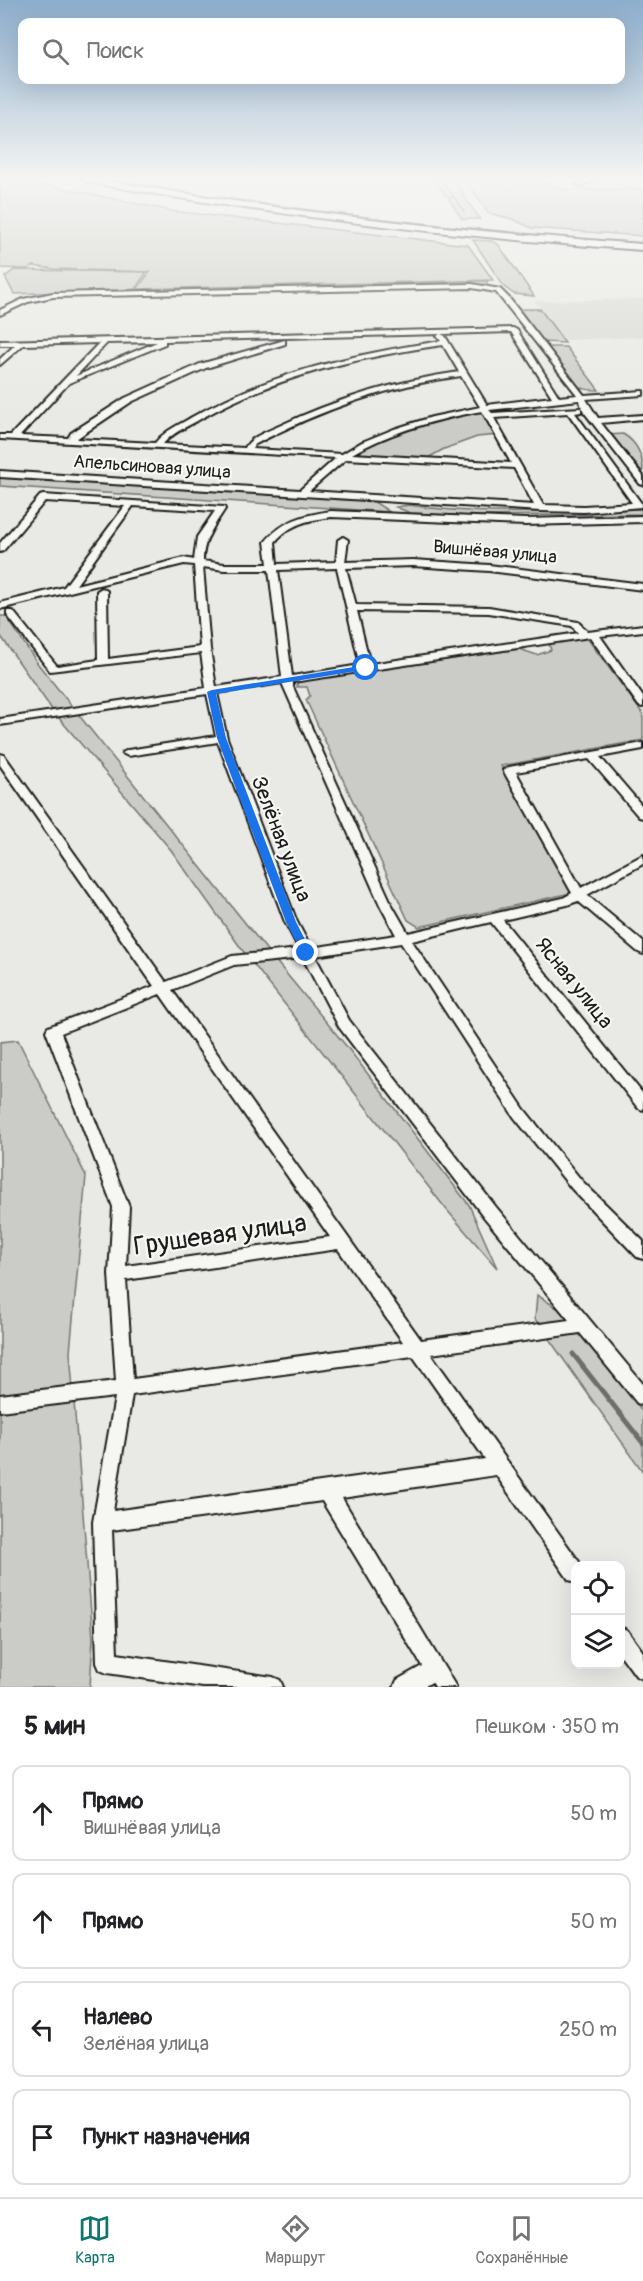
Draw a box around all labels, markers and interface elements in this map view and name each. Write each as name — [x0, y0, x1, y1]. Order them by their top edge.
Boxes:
search box — [18, 18, 625, 84]
icon: search — [39, 35, 72, 68]
text: Поиск — [87, 37, 144, 65]
street label: Апельсиновая улица — [73, 450, 231, 484]
street label: Вишнёвая улица — [432, 535, 558, 569]
route start — [352, 654, 378, 680]
street label: Зелёная улица — [245, 772, 317, 906]
street label: Ясная улица — [529, 932, 619, 1034]
route end — [292, 939, 318, 965]
street label: Грушевая улица — [131, 1207, 309, 1263]
map controls — [571, 1561, 625, 1669]
button: locate — [571, 1561, 625, 1615]
button: layers — [571, 1615, 625, 1669]
text: 5 мин — [24, 1710, 85, 1742]
text: Пешком · 350 m — [476, 1714, 619, 1739]
text: Прямо — [83, 1787, 143, 1815]
icon: ahead — [26, 1797, 59, 1830]
text: 50 m — [570, 1801, 617, 1826]
text: Вишнёвая улица — [83, 1815, 221, 1840]
icon: ahead — [26, 1905, 59, 1938]
text: Прямо — [83, 1907, 143, 1935]
text: 50 m — [570, 1909, 617, 1934]
text: Налево — [83, 2003, 152, 2031]
icon: left — [26, 2013, 59, 2046]
text: 250 m — [559, 2017, 617, 2042]
text: Зелёная улица — [83, 2031, 209, 2056]
icon: arrive — [26, 2121, 59, 2154]
text: Пункт назначения — [83, 2123, 250, 2151]
tab: Карта — [75, 2212, 115, 2268]
tab: Маршрут — [265, 2212, 325, 2268]
tab: Сохранённые — [476, 2212, 568, 2268]

